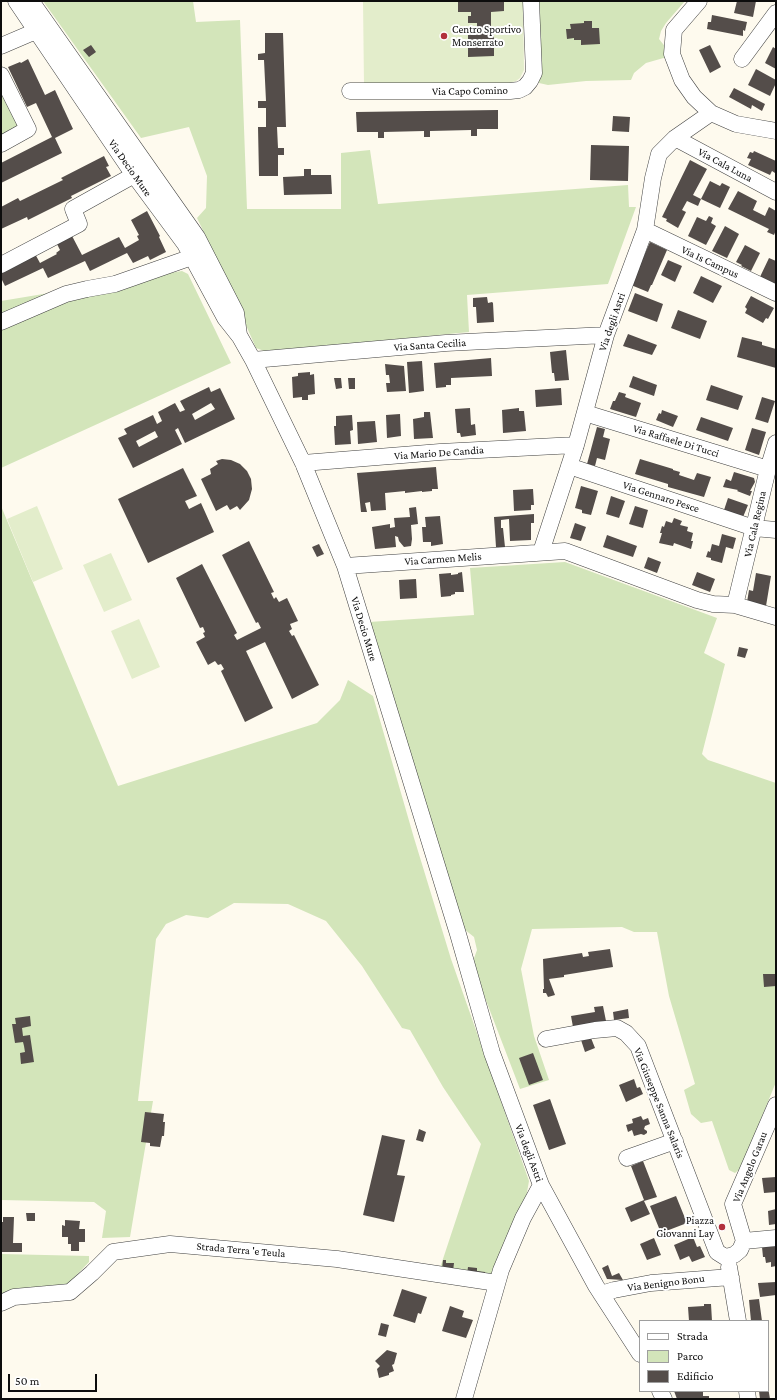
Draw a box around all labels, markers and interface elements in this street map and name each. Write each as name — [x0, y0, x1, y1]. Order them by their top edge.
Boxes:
place label: Centro Sportivo Monserrato — [452, 23, 521, 49]
marker: Centro Sportivo Monserrato — [439, 31, 449, 41]
street label: Via Capo Comino — [432, 84, 508, 98]
street label: Via Decio Mure — [105, 137, 155, 199]
street label: Via Cala Luna — [695, 145, 755, 185]
street label: Via Is Campus — [679, 243, 741, 281]
street label: Via degli Astri — [596, 291, 628, 353]
street label: Via Santa Cecilia — [393, 336, 467, 354]
street label: Via Raffaele Di Tucci — [631, 422, 721, 460]
street label: Via Mario De Candia — [394, 443, 484, 463]
street label: Via Gennaro Pesce — [621, 478, 701, 516]
street label: Via Cala Regina — [741, 490, 769, 558]
street label: Via Carmen Melis — [404, 550, 482, 568]
street label: Via Decio Mure — [348, 595, 380, 663]
street label: Via Giuseppe Sanna Salaris — [631, 1046, 687, 1160]
street label: Via degli Astri — [512, 1122, 546, 1184]
street label: Via Angelo Garau — [730, 1130, 770, 1204]
place label: Piazza Giovanni Lay — [656, 1214, 714, 1240]
marker: Piazza Giovanni Lay — [717, 1222, 727, 1232]
street label: Strada Terra 'e Teula — [196, 1240, 286, 1260]
street label: Via Benigno Bonu — [627, 1272, 705, 1294]
legend — [639, 1320, 769, 1392]
text: Strada — [677, 1329, 708, 1343]
text: Parco — [677, 1349, 703, 1363]
scale bar — [10, 1366, 99, 1392]
text: Edificio — [677, 1369, 713, 1383]
text: 50 m — [15, 1374, 39, 1388]

